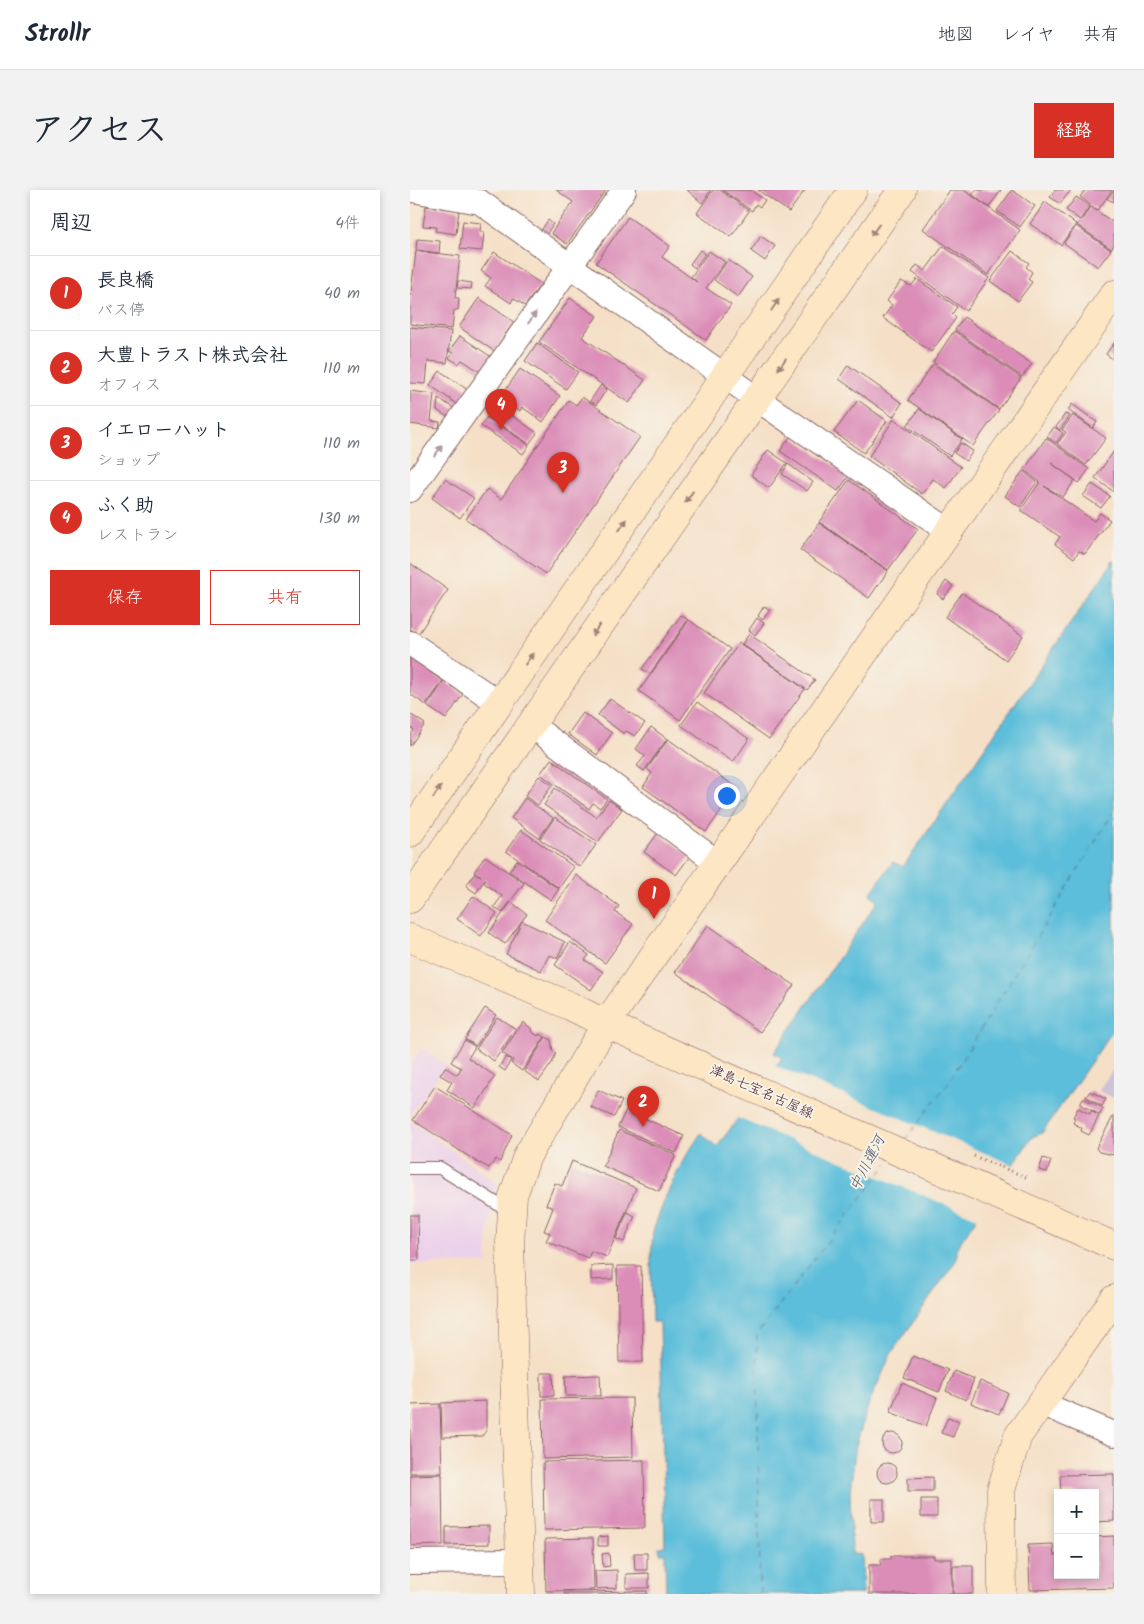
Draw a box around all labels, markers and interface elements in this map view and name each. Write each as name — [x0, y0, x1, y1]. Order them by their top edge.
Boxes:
text: Strollr — [25, 15, 90, 54]
text: 地図 — [938, 21, 974, 50]
text: レイヤ — [1002, 21, 1055, 50]
text: 共有 — [1083, 21, 1119, 50]
button: 経路 — [1034, 103, 1114, 158]
text: アクセス — [30, 104, 168, 160]
text: 周辺 — [50, 207, 92, 240]
text: 4件 — [335, 211, 360, 236]
one-way arrow — [870, 223, 880, 237]
text: 長良橋 — [97, 266, 154, 296]
text: 1 — [64, 281, 68, 306]
text: 40 m — [324, 281, 360, 306]
text: バス停 — [97, 298, 145, 323]
one-way arrow — [770, 299, 780, 312]
one-way arrow — [527, 311, 537, 325]
text: 大豊トラスト株式会社 — [97, 341, 288, 371]
text: 2 — [61, 356, 71, 381]
text: 110 m — [323, 356, 360, 381]
one-way arrow — [777, 357, 787, 370]
text: オフィス — [97, 373, 161, 398]
pin: 4 — [485, 389, 517, 430]
text: イエローハット — [97, 416, 230, 446]
text: 3 — [62, 431, 70, 456]
text: 110 m — [323, 431, 360, 456]
one-way arrow — [433, 444, 443, 458]
text: ショップ — [97, 448, 160, 473]
pin: 3 — [547, 452, 579, 493]
one-way arrow — [684, 490, 694, 504]
text: ふく助 — [97, 491, 154, 521]
text: 4 — [62, 506, 70, 531]
text: 130 m — [319, 506, 360, 531]
one-way arrow — [617, 519, 628, 532]
text: レストラン — [97, 523, 178, 548]
button: 保存 — [50, 570, 200, 625]
button: 共有 — [210, 570, 360, 625]
one-way arrow — [591, 624, 601, 637]
one-way arrow — [524, 652, 534, 665]
your location — [714, 783, 740, 809]
one-way arrow — [433, 786, 442, 799]
pin: 1 — [638, 878, 670, 919]
street label: 津島七宝名古屋線 — [706, 1059, 817, 1125]
pin: 2 — [627, 1086, 659, 1127]
water label: 中川運河 — [844, 1130, 893, 1196]
map controls — [1054, 1489, 1099, 1579]
button: + — [1054, 1489, 1099, 1534]
button: − — [1054, 1534, 1099, 1579]

